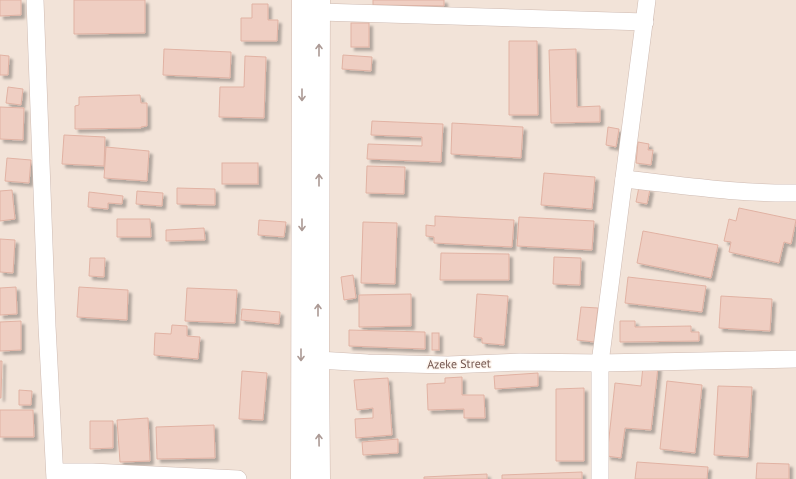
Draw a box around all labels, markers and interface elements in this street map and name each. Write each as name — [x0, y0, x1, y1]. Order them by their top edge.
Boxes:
one-way arrow — [315, 44, 323, 57]
one-way arrow — [298, 88, 306, 101]
one-way arrow — [315, 174, 323, 187]
one-way arrow — [298, 218, 306, 231]
one-way arrow — [314, 304, 322, 317]
one-way arrow — [297, 348, 305, 361]
street label: Azeke Street — [427, 355, 491, 372]
one-way arrow — [315, 434, 323, 447]

